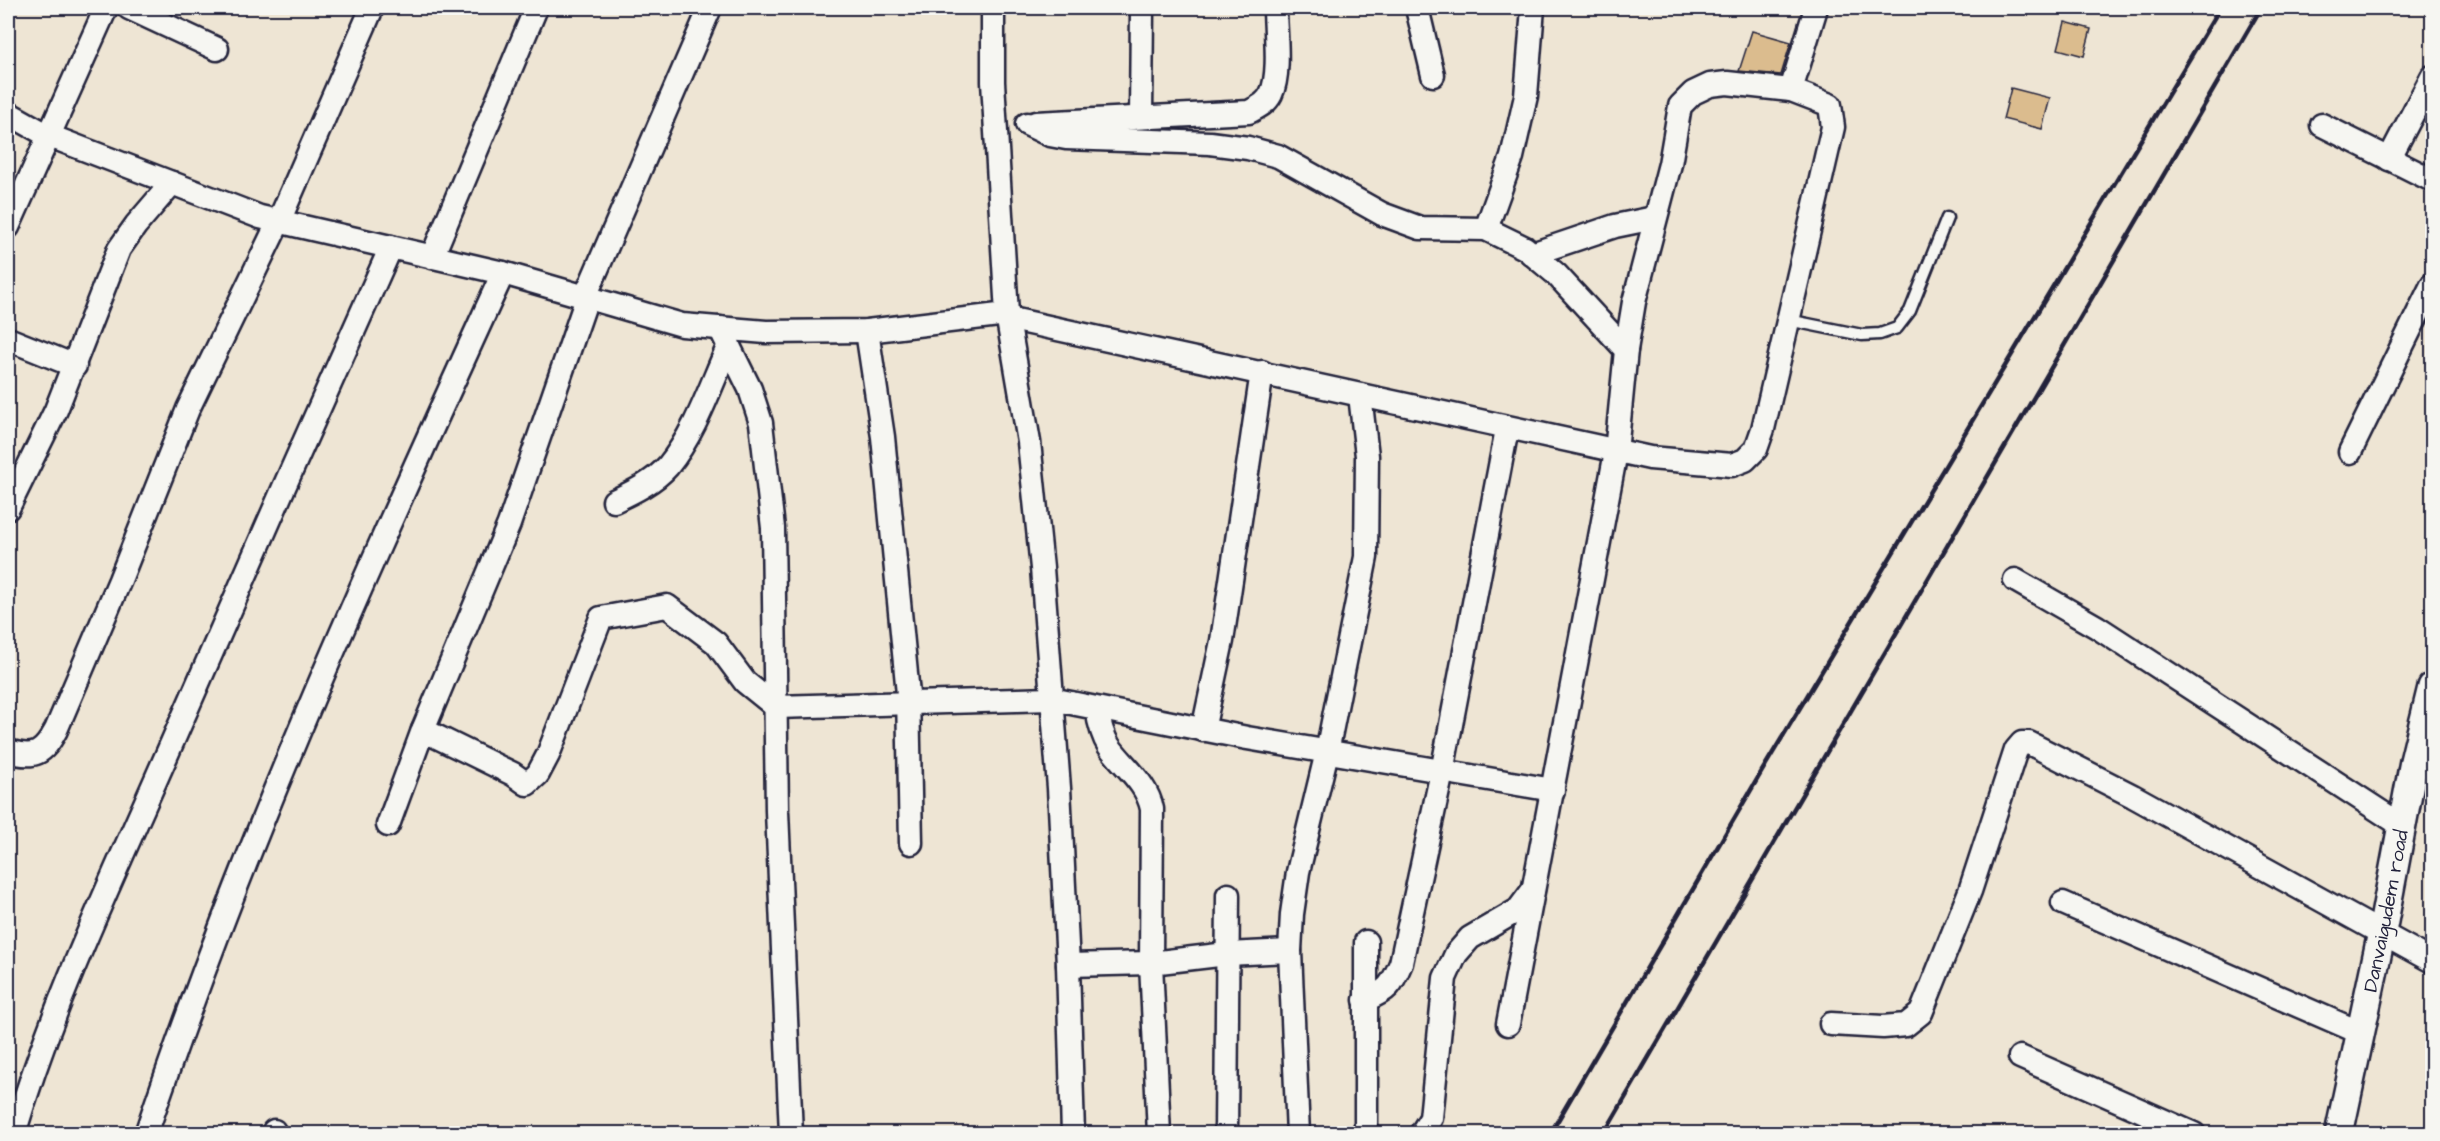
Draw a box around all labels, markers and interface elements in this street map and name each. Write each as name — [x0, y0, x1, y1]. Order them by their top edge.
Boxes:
street label: Danvaigudem road — [2357, 828, 2416, 995]

